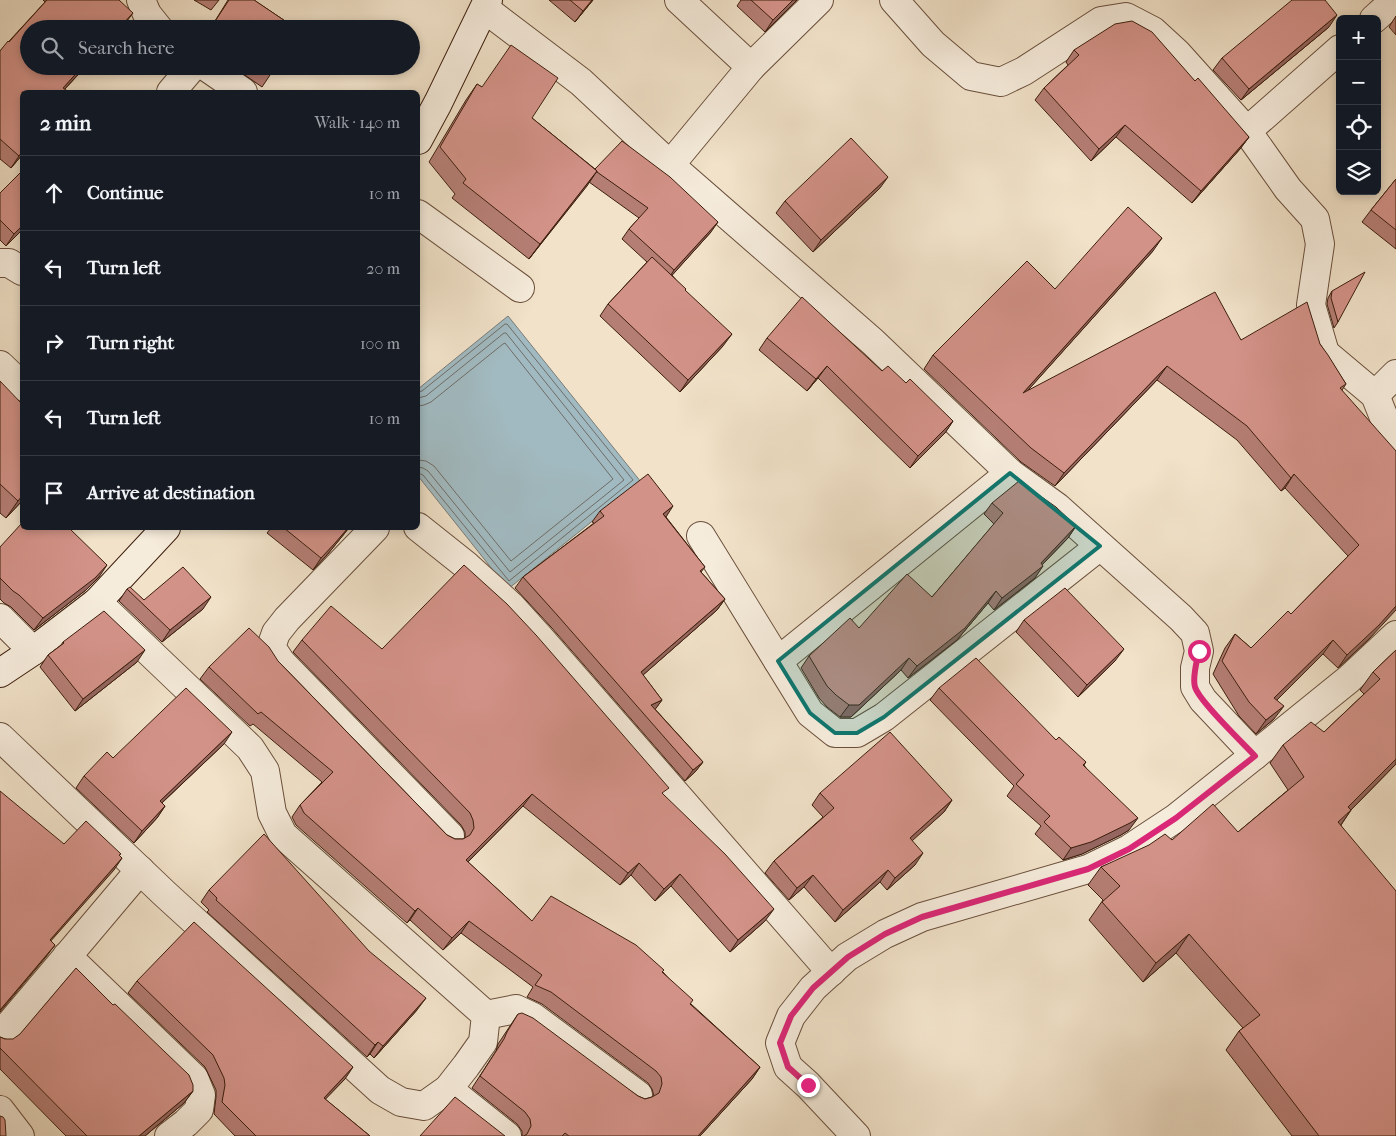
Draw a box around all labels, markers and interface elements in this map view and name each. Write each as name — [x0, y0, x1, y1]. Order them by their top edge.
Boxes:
map controls — [1336, 15, 1381, 195]
button: + — [1336, 15, 1381, 60]
search box — [20, 20, 420, 75]
icon: search — [38, 34, 66, 62]
text: Search here — [78, 37, 174, 59]
button: − — [1336, 60, 1381, 105]
button: locate — [1336, 105, 1381, 150]
text: 2 min — [40, 111, 91, 135]
text: Walk · 140 m — [315, 113, 400, 132]
button: layers — [1336, 150, 1381, 195]
icon: ahead — [40, 179, 68, 207]
text: Continue — [87, 182, 163, 204]
text: 10 m — [369, 184, 400, 203]
icon: left — [40, 254, 68, 282]
text: Turn left — [87, 257, 161, 279]
text: 20 m — [366, 259, 400, 278]
icon: right — [40, 329, 68, 357]
text: Turn right — [87, 332, 174, 354]
text: 100 m — [360, 334, 400, 353]
icon: left — [40, 404, 68, 432]
text: Turn left — [87, 407, 161, 429]
text: 10 m — [369, 409, 400, 428]
icon: arrive — [40, 479, 68, 507]
text: Arrive at destination — [87, 482, 255, 504]
route start — [1188, 640, 1211, 663]
route end — [797, 1074, 820, 1097]

